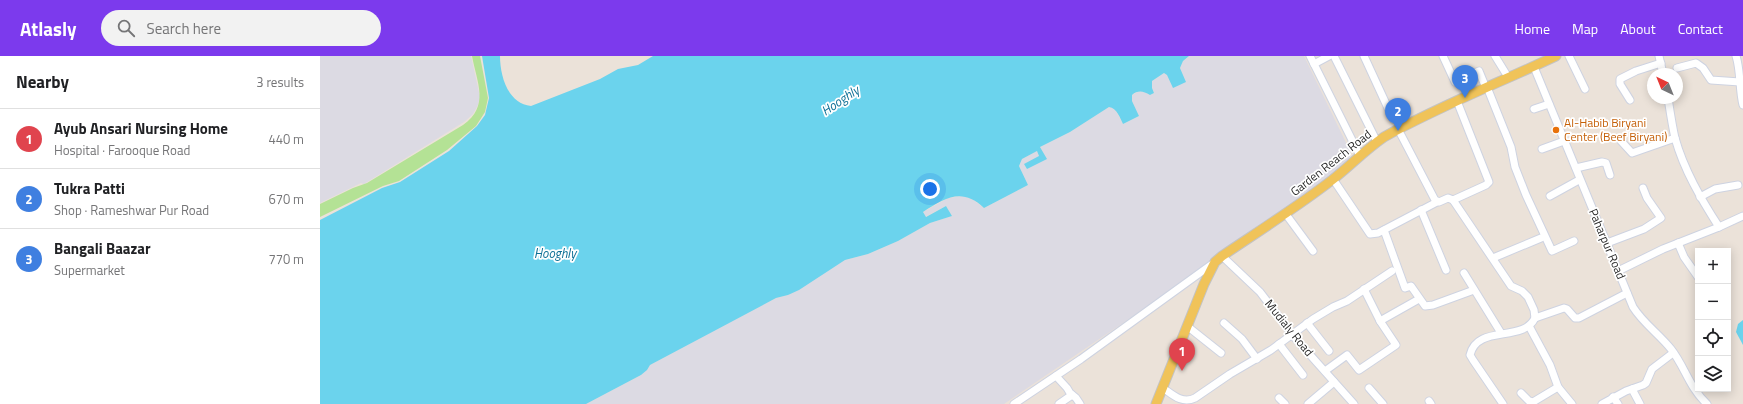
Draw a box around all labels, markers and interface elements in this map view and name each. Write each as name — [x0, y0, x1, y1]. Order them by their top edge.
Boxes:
search box — [101, 10, 381, 46]
text: Atlasly — [20, 14, 77, 43]
icon: search — [115, 17, 137, 39]
text: Search here — [147, 17, 221, 40]
text: Home — [1515, 18, 1550, 39]
text: Map — [1572, 18, 1598, 39]
text: About — [1620, 18, 1656, 39]
text: Contact — [1678, 18, 1723, 39]
pin: 3 — [1452, 65, 1478, 98]
north arrow — [1647, 68, 1683, 104]
text: Nearby — [16, 69, 69, 95]
text: 3 results — [256, 72, 304, 92]
water label: Hooghly — [817, 79, 865, 120]
pin: 2 — [1385, 98, 1411, 131]
place label: Al-Habib Biryani Center (Beef Biryani) — [1564, 113, 1667, 146]
text: Ayub Ansari Nursing Home — [54, 117, 228, 140]
street label: Garden Reach Road — [1286, 125, 1375, 200]
marker: Al-Habib Biryani Center (Beef Biryani) — [1551, 125, 1561, 135]
text: 1 — [25, 129, 33, 149]
text: 440 m — [268, 129, 304, 149]
text: Hospital · Farooque Road — [54, 140, 190, 160]
text: Tukra Patti — [54, 177, 125, 200]
your location — [920, 179, 940, 199]
text: 2 — [25, 189, 33, 209]
text: 670 m — [268, 189, 304, 209]
text: Shop · Rameshwar Pur Road — [54, 200, 209, 220]
street label: Paharpur Road — [1584, 206, 1631, 282]
text: Bangali Baazar — [54, 237, 151, 260]
water label: Hooghly — [534, 243, 578, 263]
map controls — [1695, 248, 1731, 392]
button: + — [1695, 248, 1731, 284]
text: 3 — [25, 249, 33, 269]
text: 770 m — [268, 249, 304, 269]
text: Supermarket — [54, 260, 125, 280]
button: − — [1695, 284, 1731, 320]
street label: Mudialy Road — [1260, 295, 1318, 360]
button: locate — [1695, 320, 1731, 356]
pin: 1 — [1169, 338, 1195, 371]
button: layers — [1695, 356, 1731, 392]

